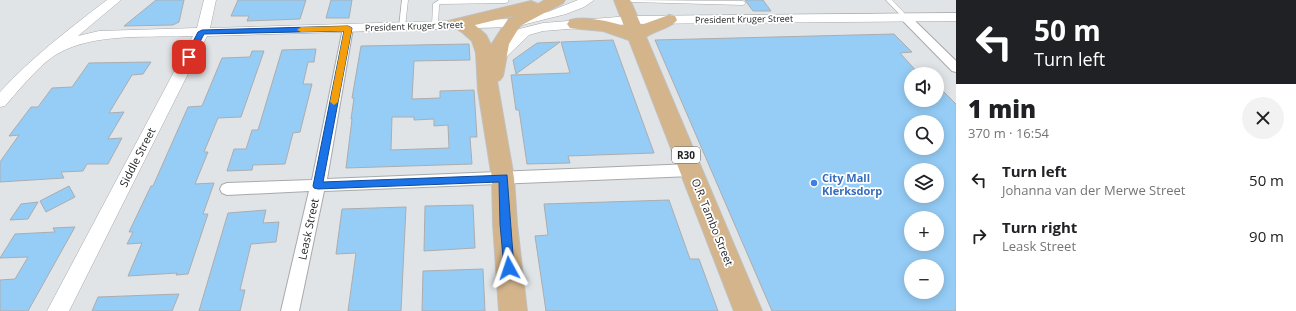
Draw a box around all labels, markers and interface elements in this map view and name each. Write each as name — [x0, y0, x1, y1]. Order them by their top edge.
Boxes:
text: 50 m — [1034, 11, 1101, 49]
street label: President Kruger Street — [695, 12, 793, 26]
icon: left — [968, 16, 1020, 68]
street label: President Kruger Street — [365, 18, 463, 34]
pin — [172, 40, 206, 74]
icon: arrive — [178, 46, 200, 68]
text: Turn left — [1034, 47, 1105, 71]
map controls — [904, 67, 944, 299]
button: sound — [904, 67, 944, 107]
text: 1 min — [968, 92, 1036, 125]
button: close — [1242, 97, 1284, 139]
button: search — [904, 115, 944, 155]
text: 370 m · 16:54 — [968, 124, 1049, 142]
street label: Siddle Street — [116, 125, 158, 189]
road number: R30 — [672, 147, 700, 163]
text: Turn left — [1002, 161, 1067, 181]
button: layers — [904, 163, 944, 203]
icon: left — [968, 169, 990, 191]
place label: City Mall Klerksdorp — [822, 170, 882, 198]
text: 50 m — [1249, 170, 1284, 190]
street label: O.R. Tambo Street — [689, 176, 737, 268]
marker: City Mall Klerksdorp — [809, 178, 819, 188]
text: Johanna van der Merwe Street — [1002, 181, 1185, 199]
street label: Leask Street — [294, 197, 322, 261]
button: + — [904, 211, 944, 251]
text: Turn right — [1002, 217, 1077, 237]
icon: right — [968, 225, 990, 247]
text: 90 m — [1249, 226, 1284, 246]
text: Leask Street — [1002, 237, 1076, 255]
position arrow — [488, 247, 530, 289]
button: − — [904, 259, 944, 299]

